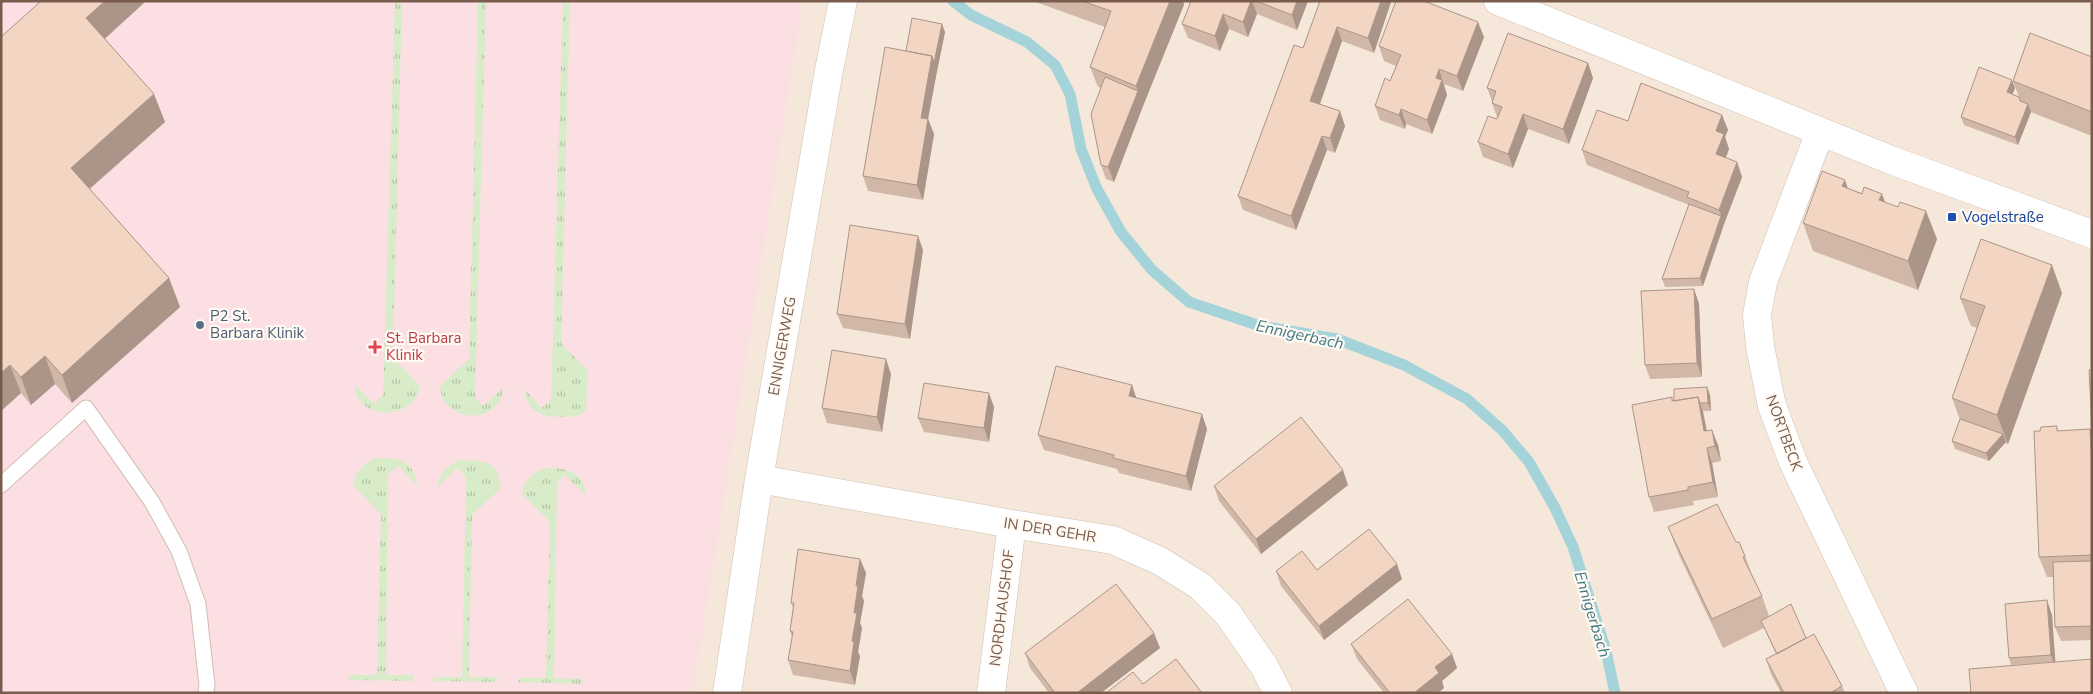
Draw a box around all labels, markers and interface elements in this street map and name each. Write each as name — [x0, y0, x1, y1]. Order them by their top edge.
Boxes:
place label: Vogelstraße — [1961, 207, 2044, 227]
marker: Vogelstraße — [1946, 211, 1958, 223]
street label: ENNIGERWEG — [763, 295, 801, 397]
place label: P2 St. Barbara Klinik — [210, 306, 305, 343]
water label: Ennigerbach — [1254, 315, 1346, 355]
marker: P2 St. Barbara Klinik — [194, 319, 206, 331]
place label: St. Barbara Klinik — [386, 328, 461, 365]
marker: St. Barbara Klinik — [368, 340, 382, 354]
street label: NORTBECK — [1761, 392, 1807, 474]
street label: IN DER GEHR — [1002, 513, 1098, 547]
street label: NORDHAUSHOF — [985, 549, 1019, 667]
water label: Ennigerbach — [1568, 568, 1616, 660]

